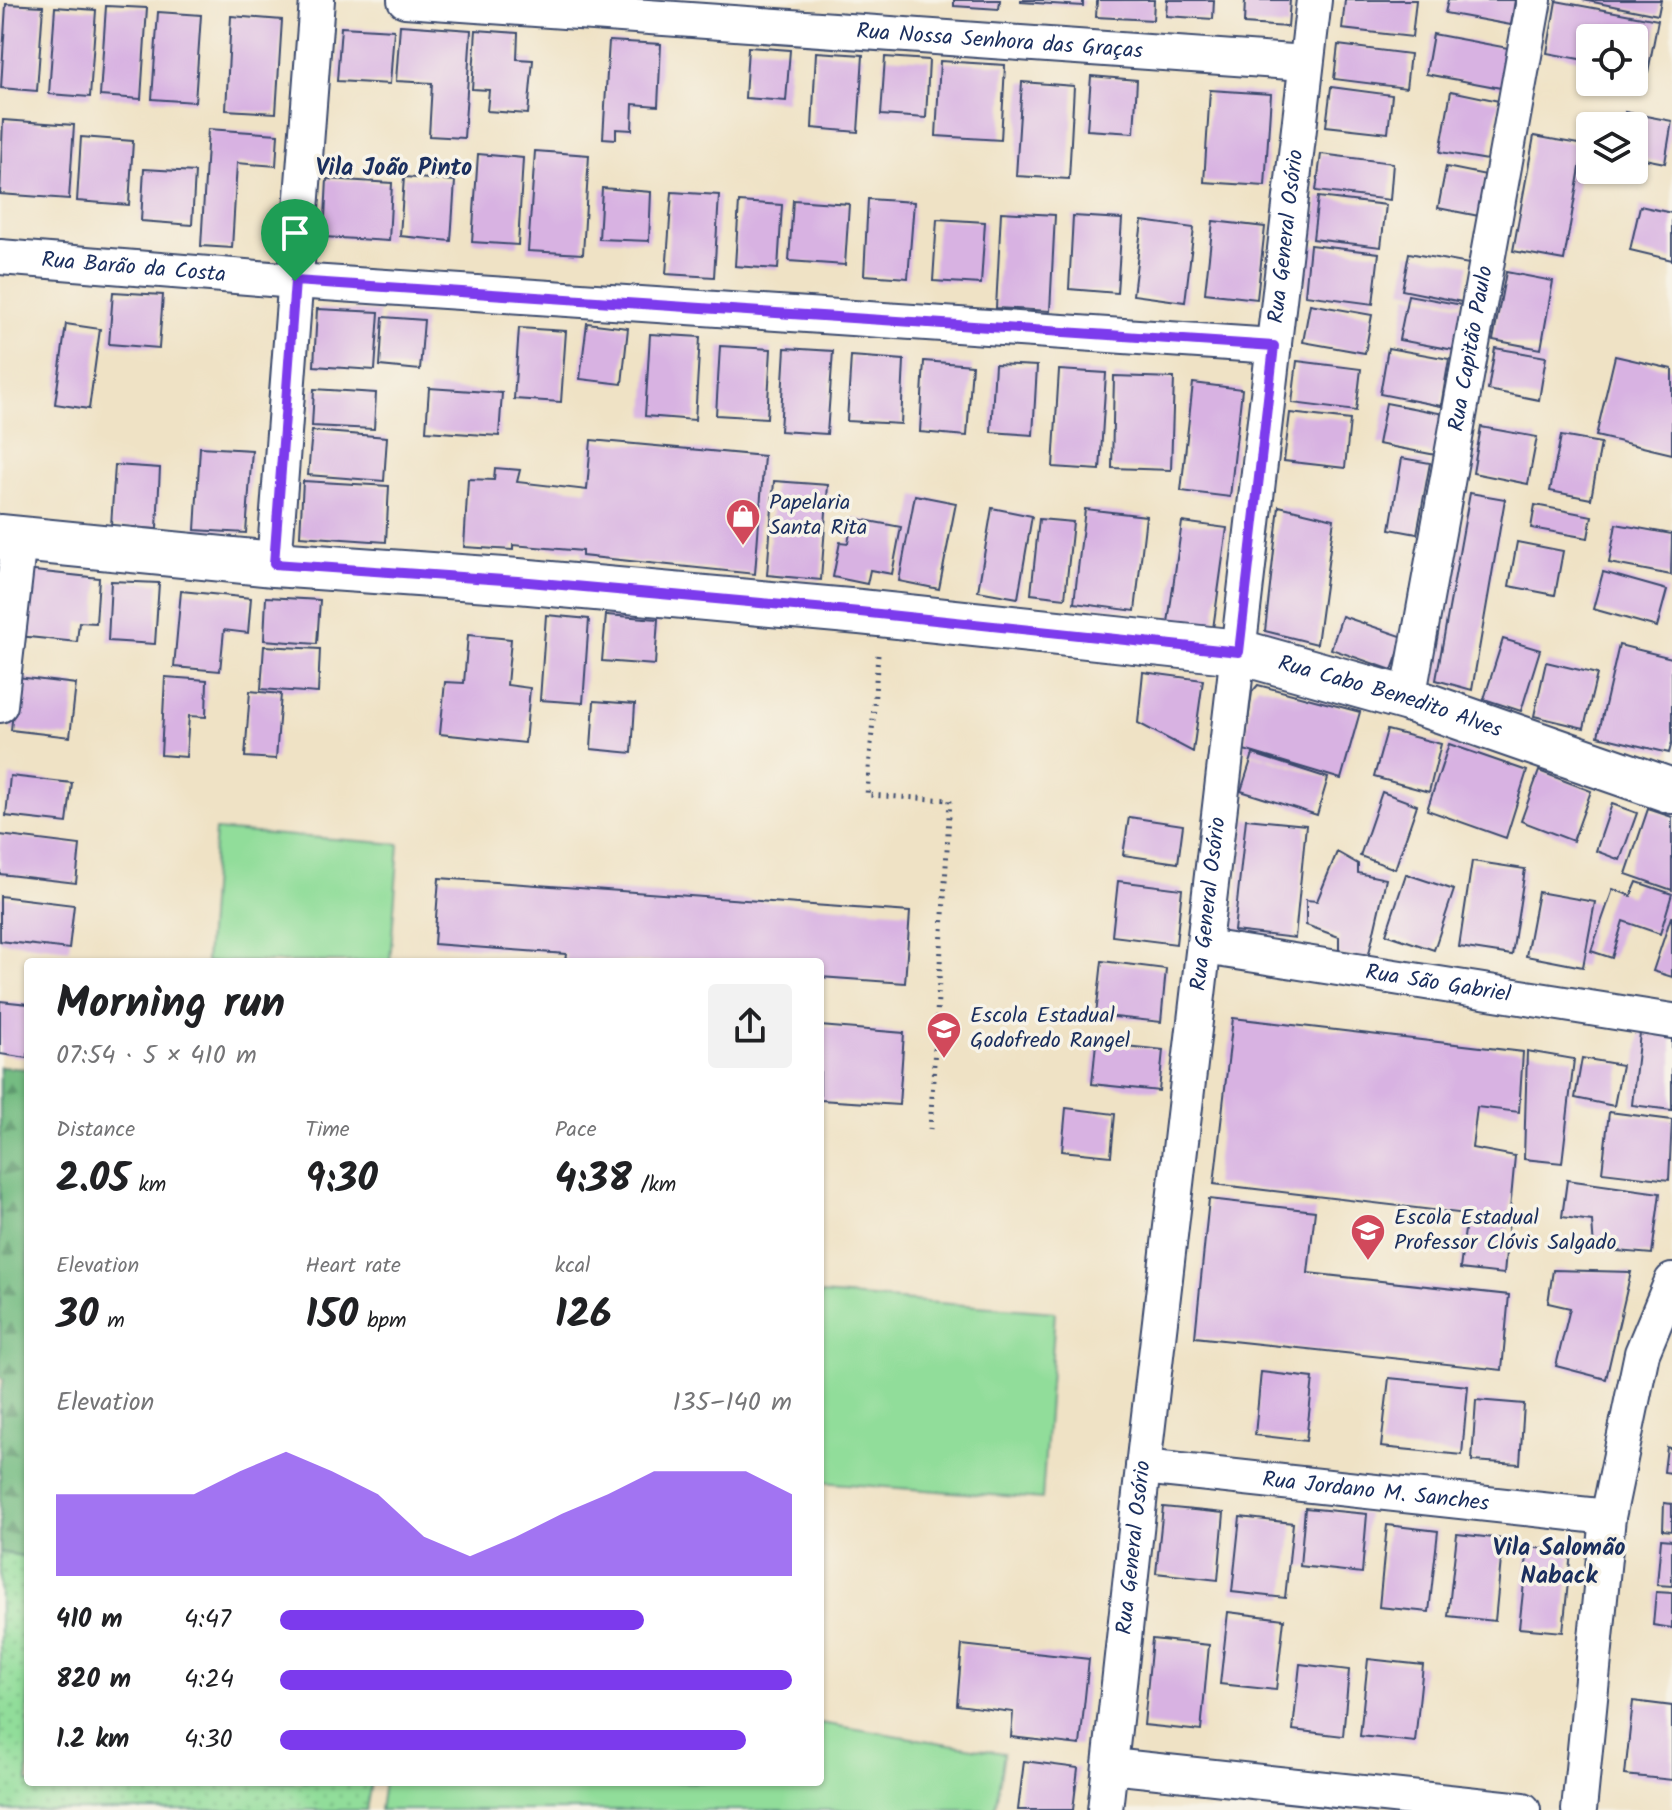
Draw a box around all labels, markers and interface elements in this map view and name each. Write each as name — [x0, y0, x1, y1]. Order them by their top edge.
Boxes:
street label: Rua Nossa Senhora das Graças — [855, 14, 1145, 69]
map controls — [1576, 24, 1648, 184]
button: locate — [1576, 24, 1648, 96]
button: layers — [1576, 112, 1648, 184]
street label: Rua General Osório — [1259, 148, 1314, 325]
district label: Vila João Pinto — [316, 149, 472, 188]
pin — [261, 199, 329, 281]
icon: arrive — [273, 211, 317, 255]
street label: Rua Barão da Costa — [40, 243, 227, 293]
street label: Rua Capitão Paulo — [1439, 263, 1503, 434]
place label: Papelaria Santa Rita — [769, 486, 867, 546]
shop icon: Papelaria Santa Rita — [724, 497, 762, 547]
street label: Rua Cabo Benedito Alves — [1274, 646, 1507, 748]
street label: Rua General Osório — [1181, 815, 1236, 993]
street label: Rua São Gabriel — [1363, 955, 1514, 1013]
text: Morning run — [56, 970, 285, 1040]
button: share — [708, 984, 792, 1068]
place label: Escola Estadual Godofredo Rangel — [970, 999, 1131, 1059]
school or university icon: Escola Estadual Godofredo Rangel — [925, 1010, 963, 1060]
text: 07:54 · 5 × 410 m — [56, 1035, 257, 1077]
text: Distance — [56, 1113, 135, 1148]
text: Time — [305, 1113, 350, 1148]
text: Pace — [555, 1113, 597, 1148]
text: 2.05 — [56, 1148, 130, 1212]
text: 9:30 — [305, 1148, 378, 1212]
text: 4:38 — [555, 1148, 632, 1212]
text: km — [130, 1168, 166, 1203]
text: /km — [632, 1168, 676, 1203]
place label: Escola Estadual Professor Clóvis Salgado — [1394, 1201, 1617, 1261]
school or university icon: Escola Estadual Professor Clóvis Salgado — [1349, 1212, 1387, 1262]
text: Elevation — [56, 1249, 139, 1284]
text: Heart rate — [305, 1249, 401, 1284]
text: kcal — [555, 1249, 590, 1284]
text: 30 — [56, 1284, 98, 1348]
text: 150 — [305, 1284, 358, 1348]
text: 126 — [555, 1284, 612, 1348]
text: m — [98, 1304, 125, 1339]
text: bpm — [358, 1304, 407, 1339]
text: Elevation — [56, 1382, 154, 1424]
text: 135–140 m — [673, 1382, 792, 1424]
street label: Rua General Osório — [1107, 1459, 1161, 1636]
street label: Rua Jordano M. Sanches — [1260, 1462, 1492, 1522]
district label: Vila Salomão Naback — [1493, 1529, 1625, 1596]
text: 410 m — [56, 1599, 123, 1641]
text: 4:47 — [184, 1599, 231, 1641]
text: 820 m — [56, 1659, 131, 1701]
text: 4:24 — [184, 1659, 234, 1701]
text: 1.2 km — [56, 1719, 129, 1761]
text: 4:30 — [184, 1719, 233, 1761]

